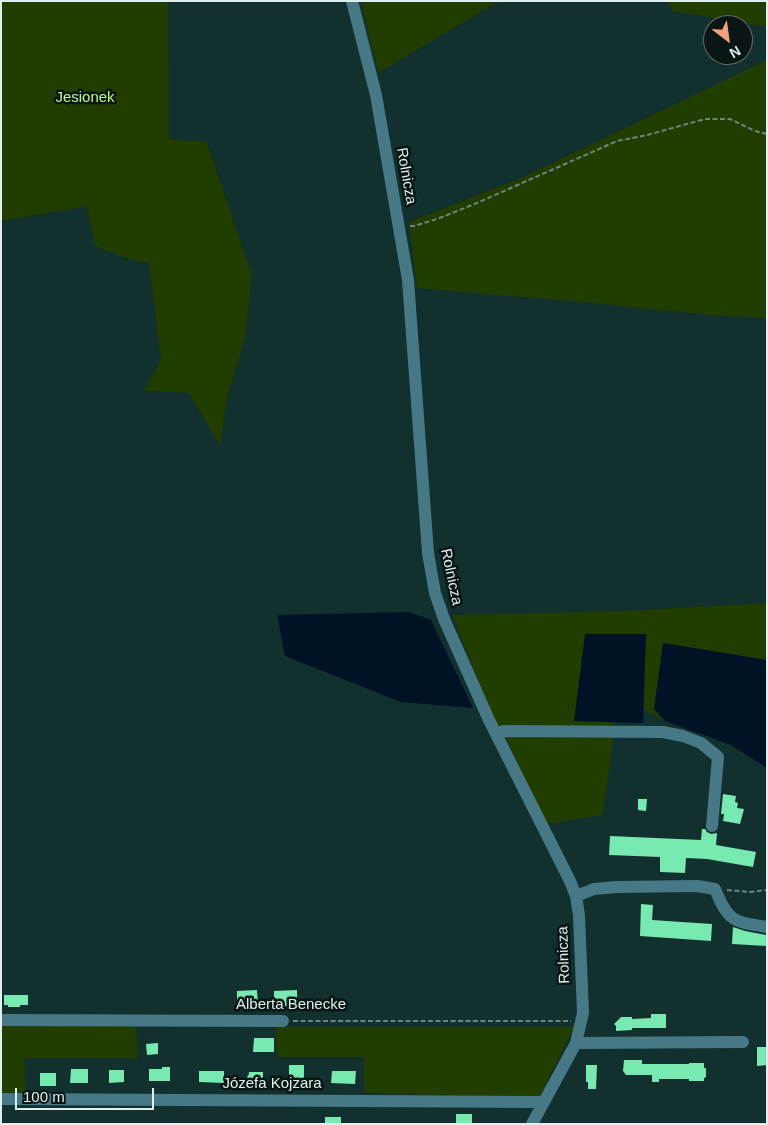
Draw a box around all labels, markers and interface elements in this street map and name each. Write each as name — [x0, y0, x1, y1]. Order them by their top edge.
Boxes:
north arrow — [703, 15, 753, 65]
text: N — [727, 43, 743, 62]
park label: Jesionek — [55, 89, 115, 107]
street label: Rolnicza — [392, 146, 420, 206]
street label: Rolnicza — [436, 547, 466, 607]
street label: Rolnicza — [554, 926, 574, 984]
street label: Alberta Benecke — [236, 996, 346, 1014]
street label: Józefa Kojzara — [222, 1075, 322, 1093]
scale bar — [18, 1078, 156, 1110]
text: 100 m — [23, 1088, 65, 1105]

